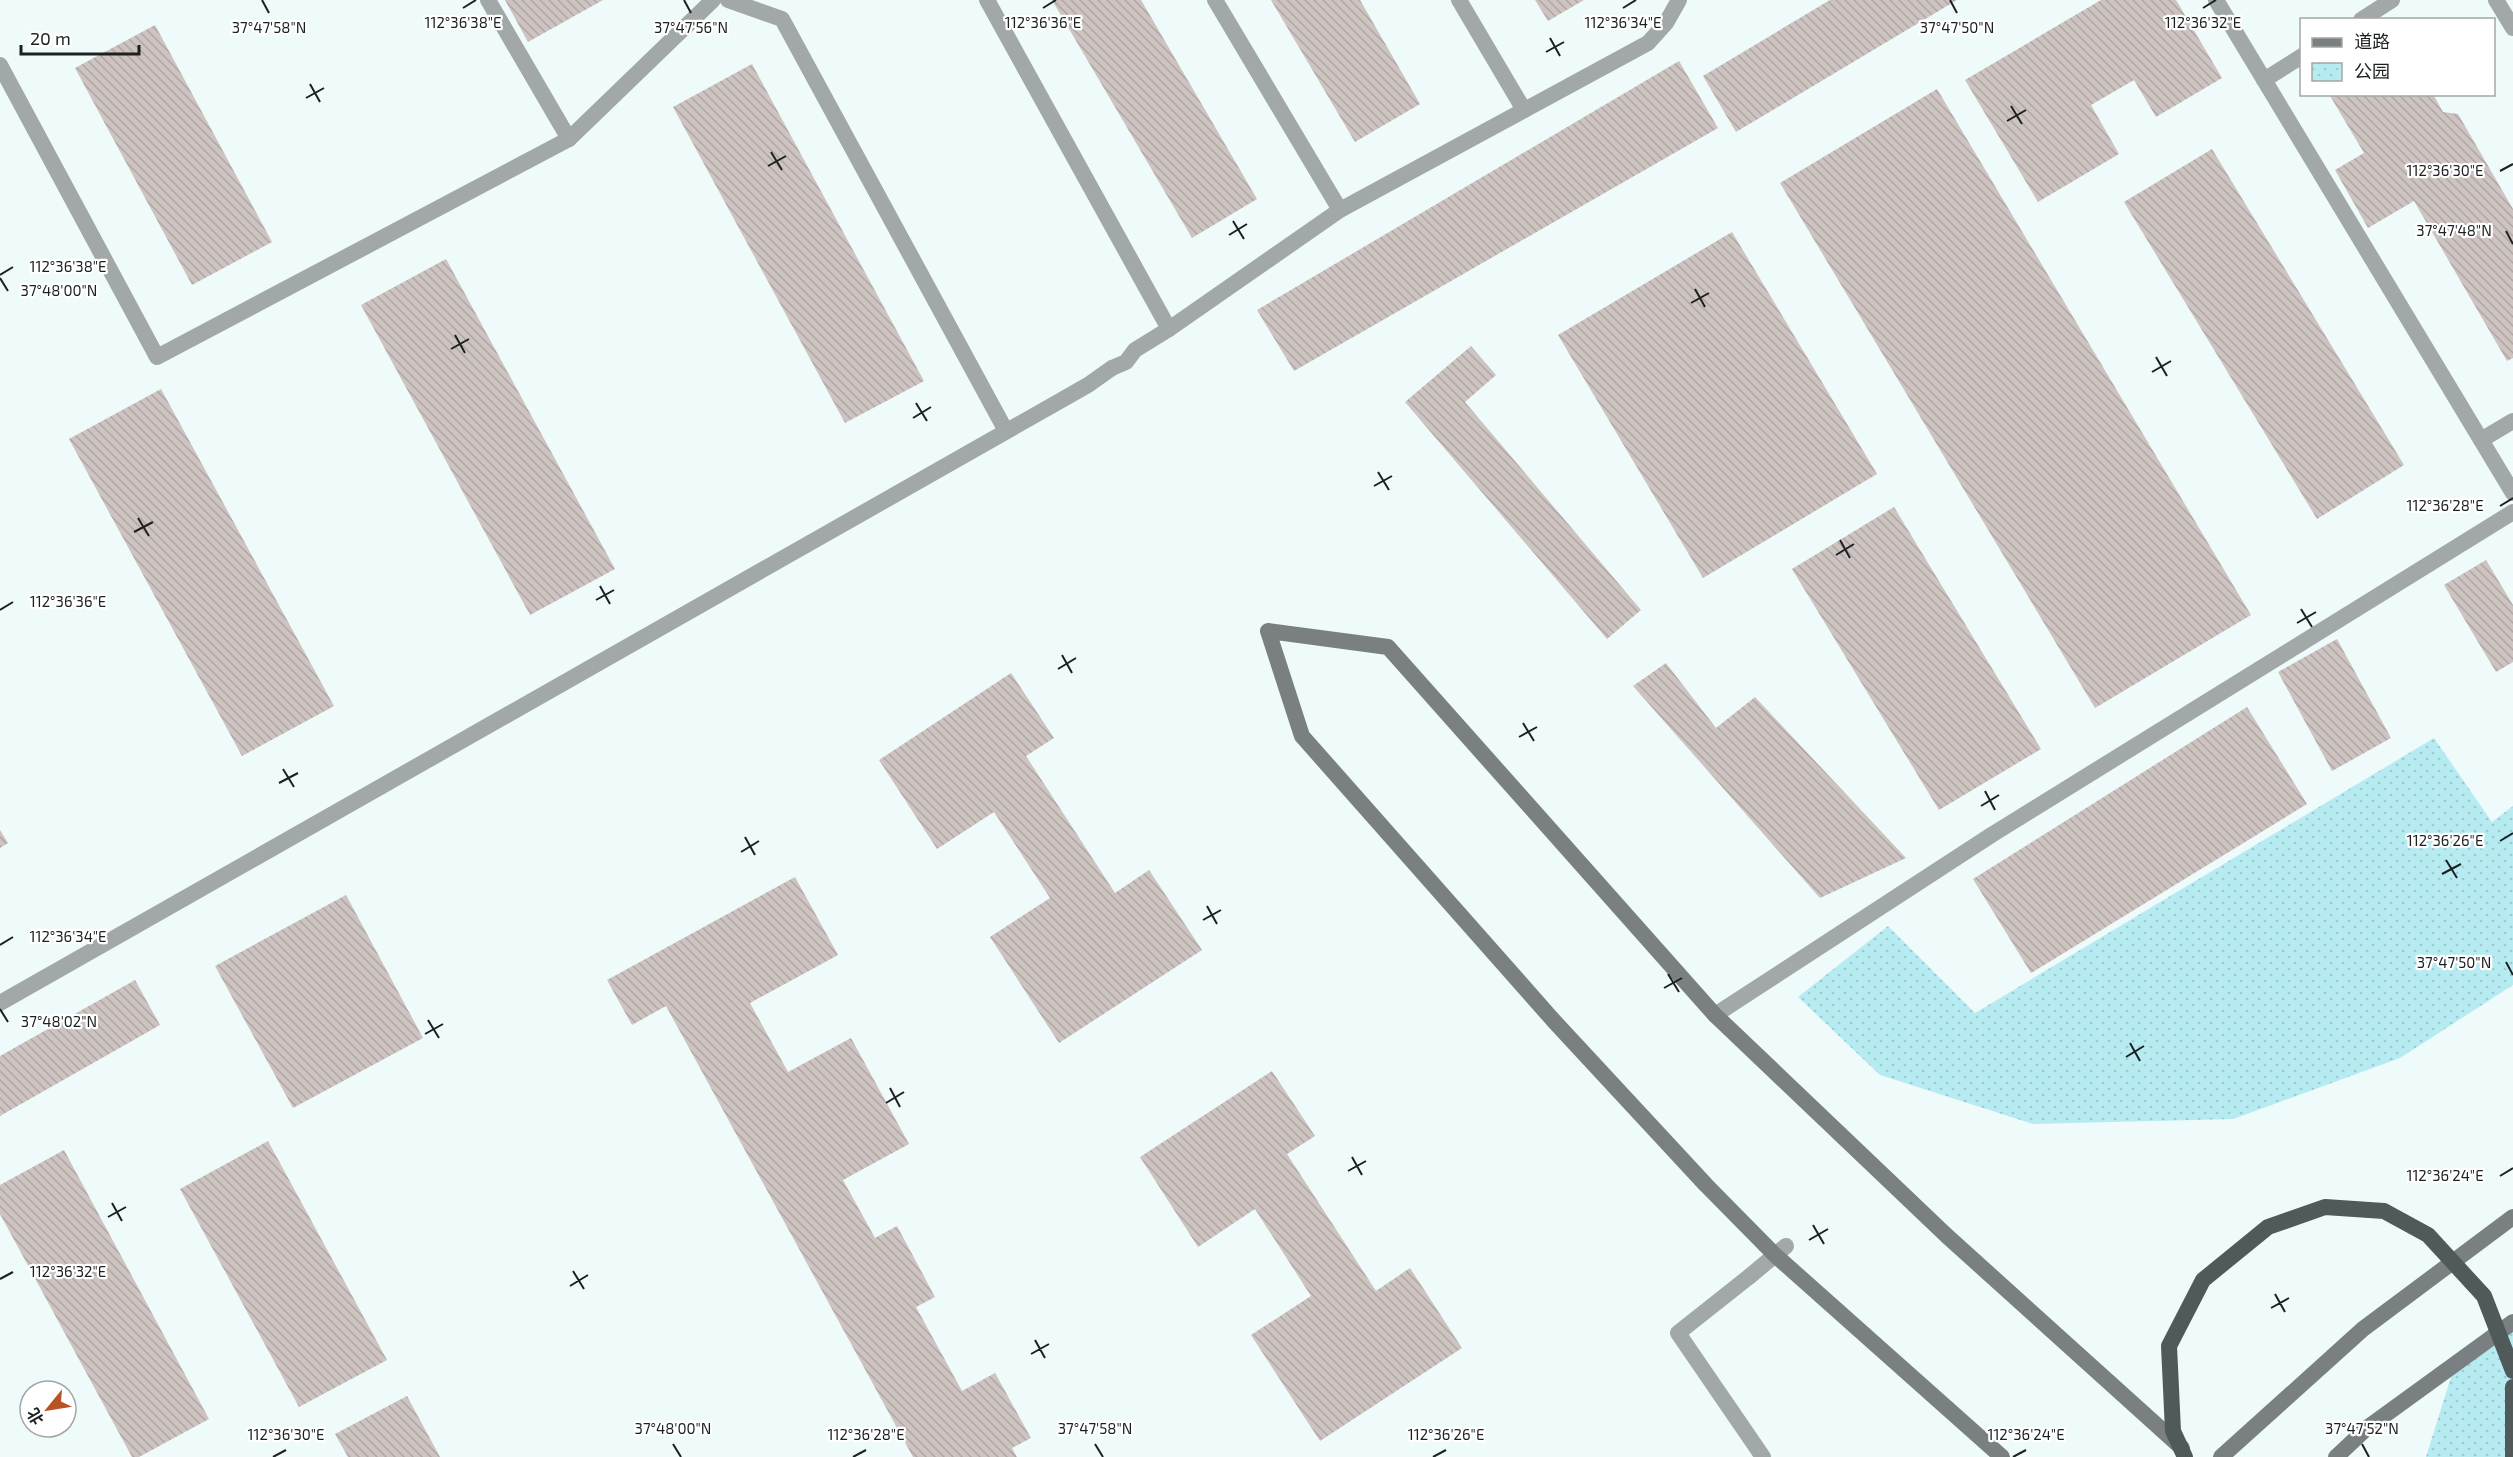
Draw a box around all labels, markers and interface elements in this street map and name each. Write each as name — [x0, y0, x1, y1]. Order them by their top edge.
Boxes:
text: 112°36'38"E — [424, 13, 502, 31]
text: 112°36'36"E — [1005, 13, 1081, 31]
text: 112°36'34"E — [1584, 13, 1662, 31]
text: 112°36'32"E — [2165, 13, 2241, 31]
scale bar — [21, 18, 140, 56]
text: 37°47'58"N — [232, 18, 306, 36]
text: 37°47'56"N — [654, 18, 728, 36]
text: 37°47'50"N — [1920, 18, 1994, 36]
legend — [2300, 18, 2495, 96]
text: 20 m — [30, 27, 71, 49]
text: 道路 — [2354, 30, 2390, 52]
text: 公园 — [2354, 60, 2390, 82]
text: 112°36'30"E — [2407, 161, 2483, 179]
text: 37°47'48"N — [2416, 221, 2492, 239]
text: 112°36'38"E — [29, 257, 107, 275]
text: 37°48'00"N — [21, 281, 97, 299]
text: 112°36'28"E — [2406, 496, 2484, 514]
text: 112°36'36"E — [30, 592, 106, 610]
text: 112°36'26"E — [2407, 831, 2483, 849]
text: 112°36'34"E — [29, 927, 107, 945]
text: 37°47'50"N — [2417, 953, 2491, 971]
text: 37°48'02"N — [21, 1012, 97, 1030]
text: 112°36'24"E — [2406, 1166, 2484, 1184]
text: 112°36'32"E — [30, 1262, 106, 1280]
north arrow — [18, 1379, 78, 1439]
text: 北 — [22, 1405, 47, 1428]
text: 37°48'00"N — [635, 1419, 711, 1437]
text: 37°47'58"N — [1058, 1419, 1132, 1437]
text: 37°47'52"N — [2325, 1419, 2399, 1437]
text: 112°36'30"E — [248, 1425, 324, 1443]
text: 112°36'28"E — [827, 1425, 905, 1443]
text: 112°36'26"E — [1408, 1425, 1484, 1443]
text: 112°36'24"E — [1987, 1425, 2065, 1443]

